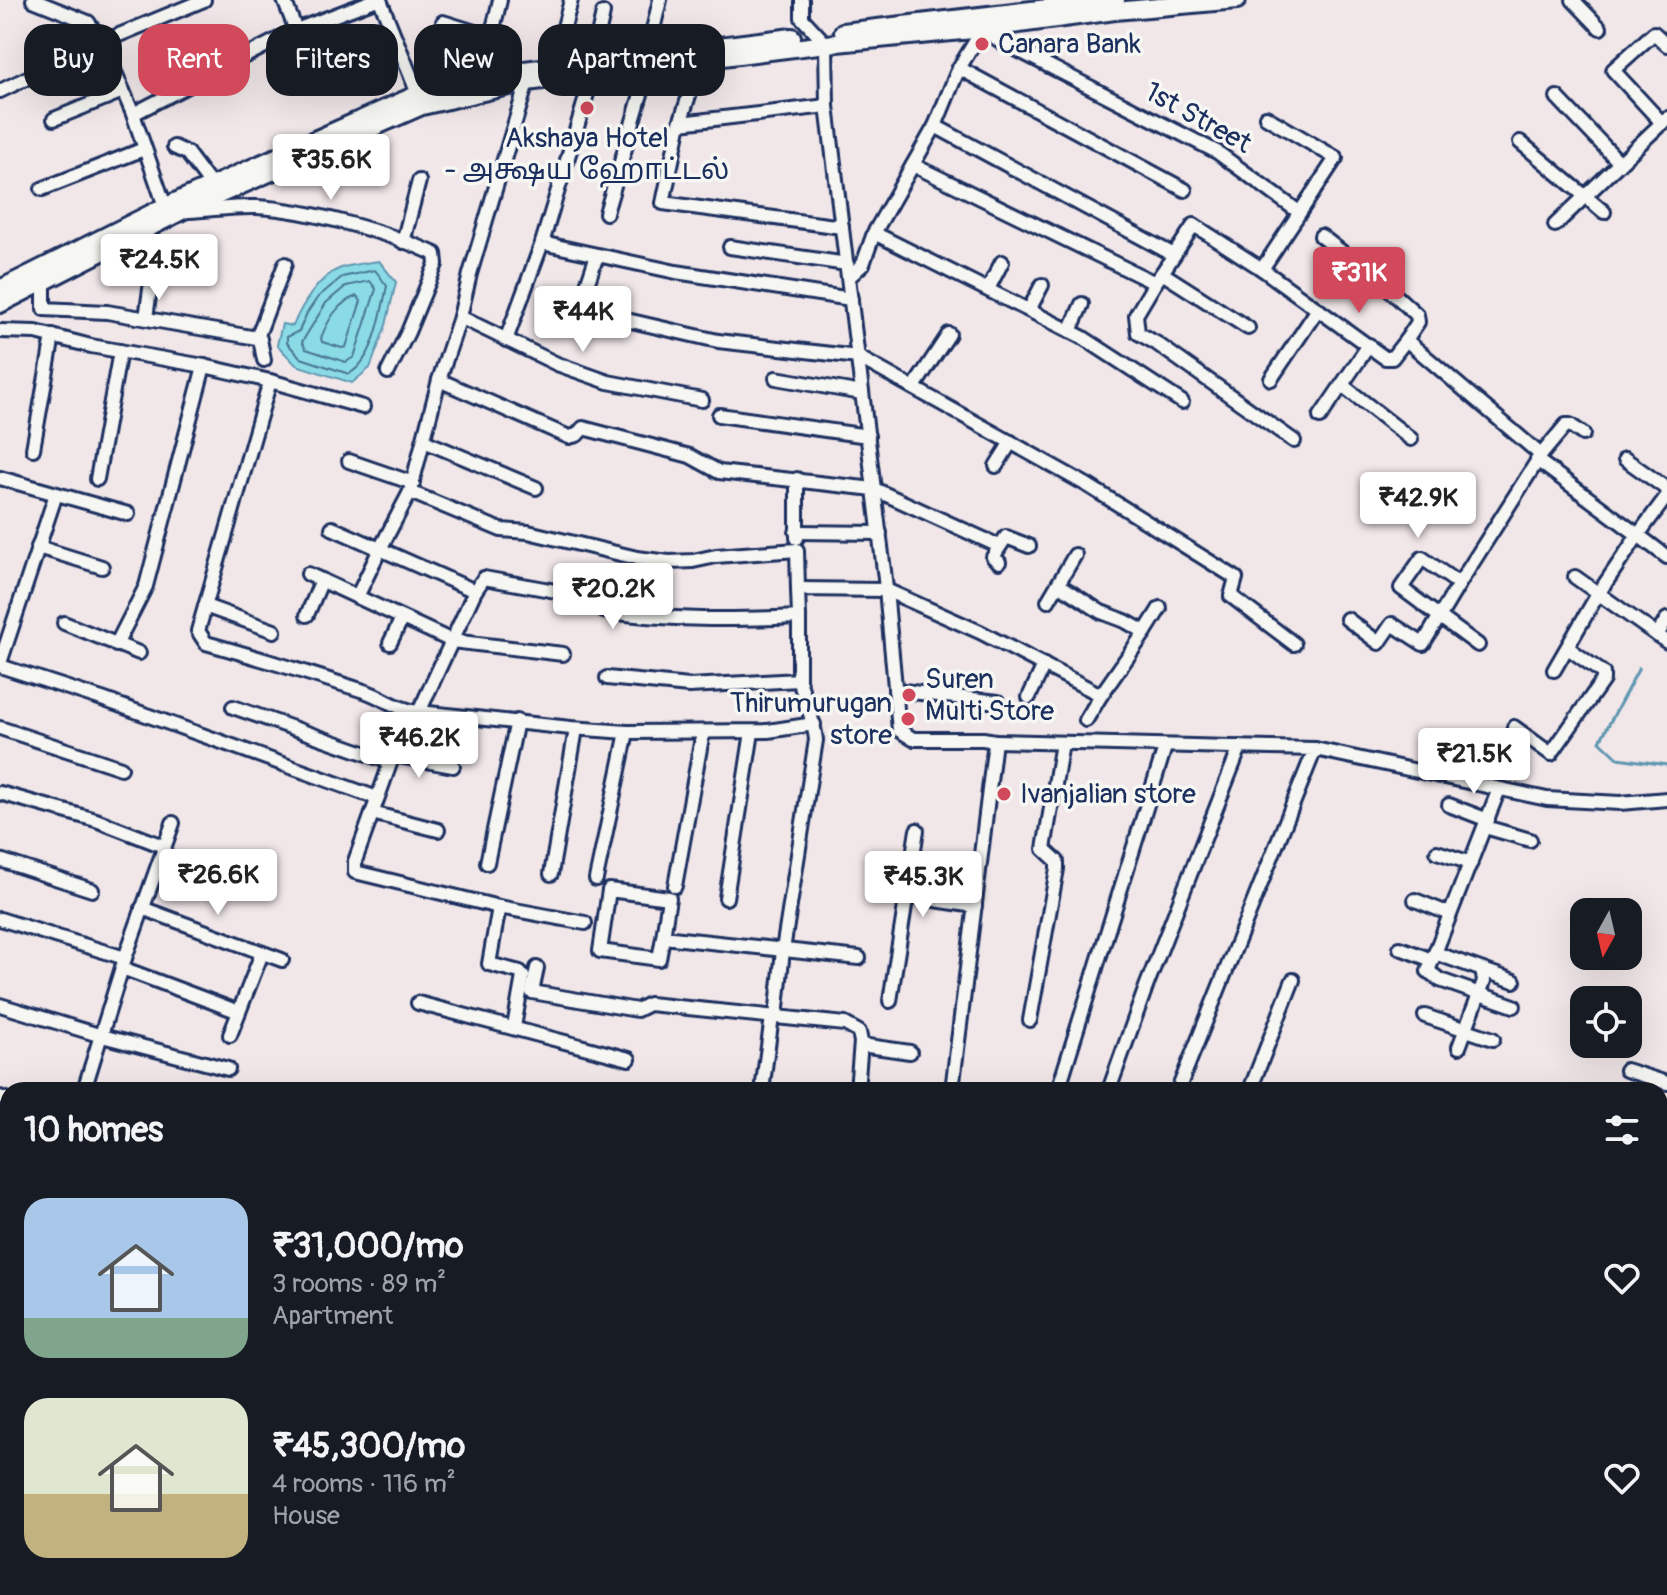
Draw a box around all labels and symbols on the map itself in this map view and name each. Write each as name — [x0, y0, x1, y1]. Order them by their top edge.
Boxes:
place label: Canara Bank — [998, 27, 1141, 62]
marker: Canara Bank — [973, 35, 991, 53]
street label: 1st Street — [1138, 74, 1258, 162]
marker: Akshaya Hotel - அக்ஷய ஹோட்டல் — [578, 99, 596, 117]
place label: Akshaya Hotel - அக்ஷய ஹோட்டல் — [445, 121, 729, 188]
pin: ₹35.6K — [266, 134, 396, 202]
pin: ₹24.5K — [94, 234, 224, 302]
pin: ₹31K — [1312, 247, 1406, 315]
pin: ₹44K — [536, 286, 630, 354]
pin: ₹42.9K — [1353, 472, 1483, 540]
pin: ₹20.2K — [548, 563, 678, 631]
place label: Suren Multi Store — [925, 662, 1054, 729]
place label: Thirumurugan store — [730, 686, 892, 753]
marker: Suren Multi Store — [900, 686, 918, 704]
marker: Thirumurugan store — [899, 710, 917, 728]
pin: ₹46.2K — [354, 712, 484, 780]
pin: ₹21.5K — [1409, 728, 1539, 796]
place label: Ivanjalian store — [1020, 777, 1196, 812]
marker: Ivanjalian store — [995, 785, 1013, 803]
pin: ₹26.6K — [153, 849, 283, 917]
pin: ₹45.3K — [858, 851, 988, 919]
north arrow — [1570, 898, 1642, 970]

